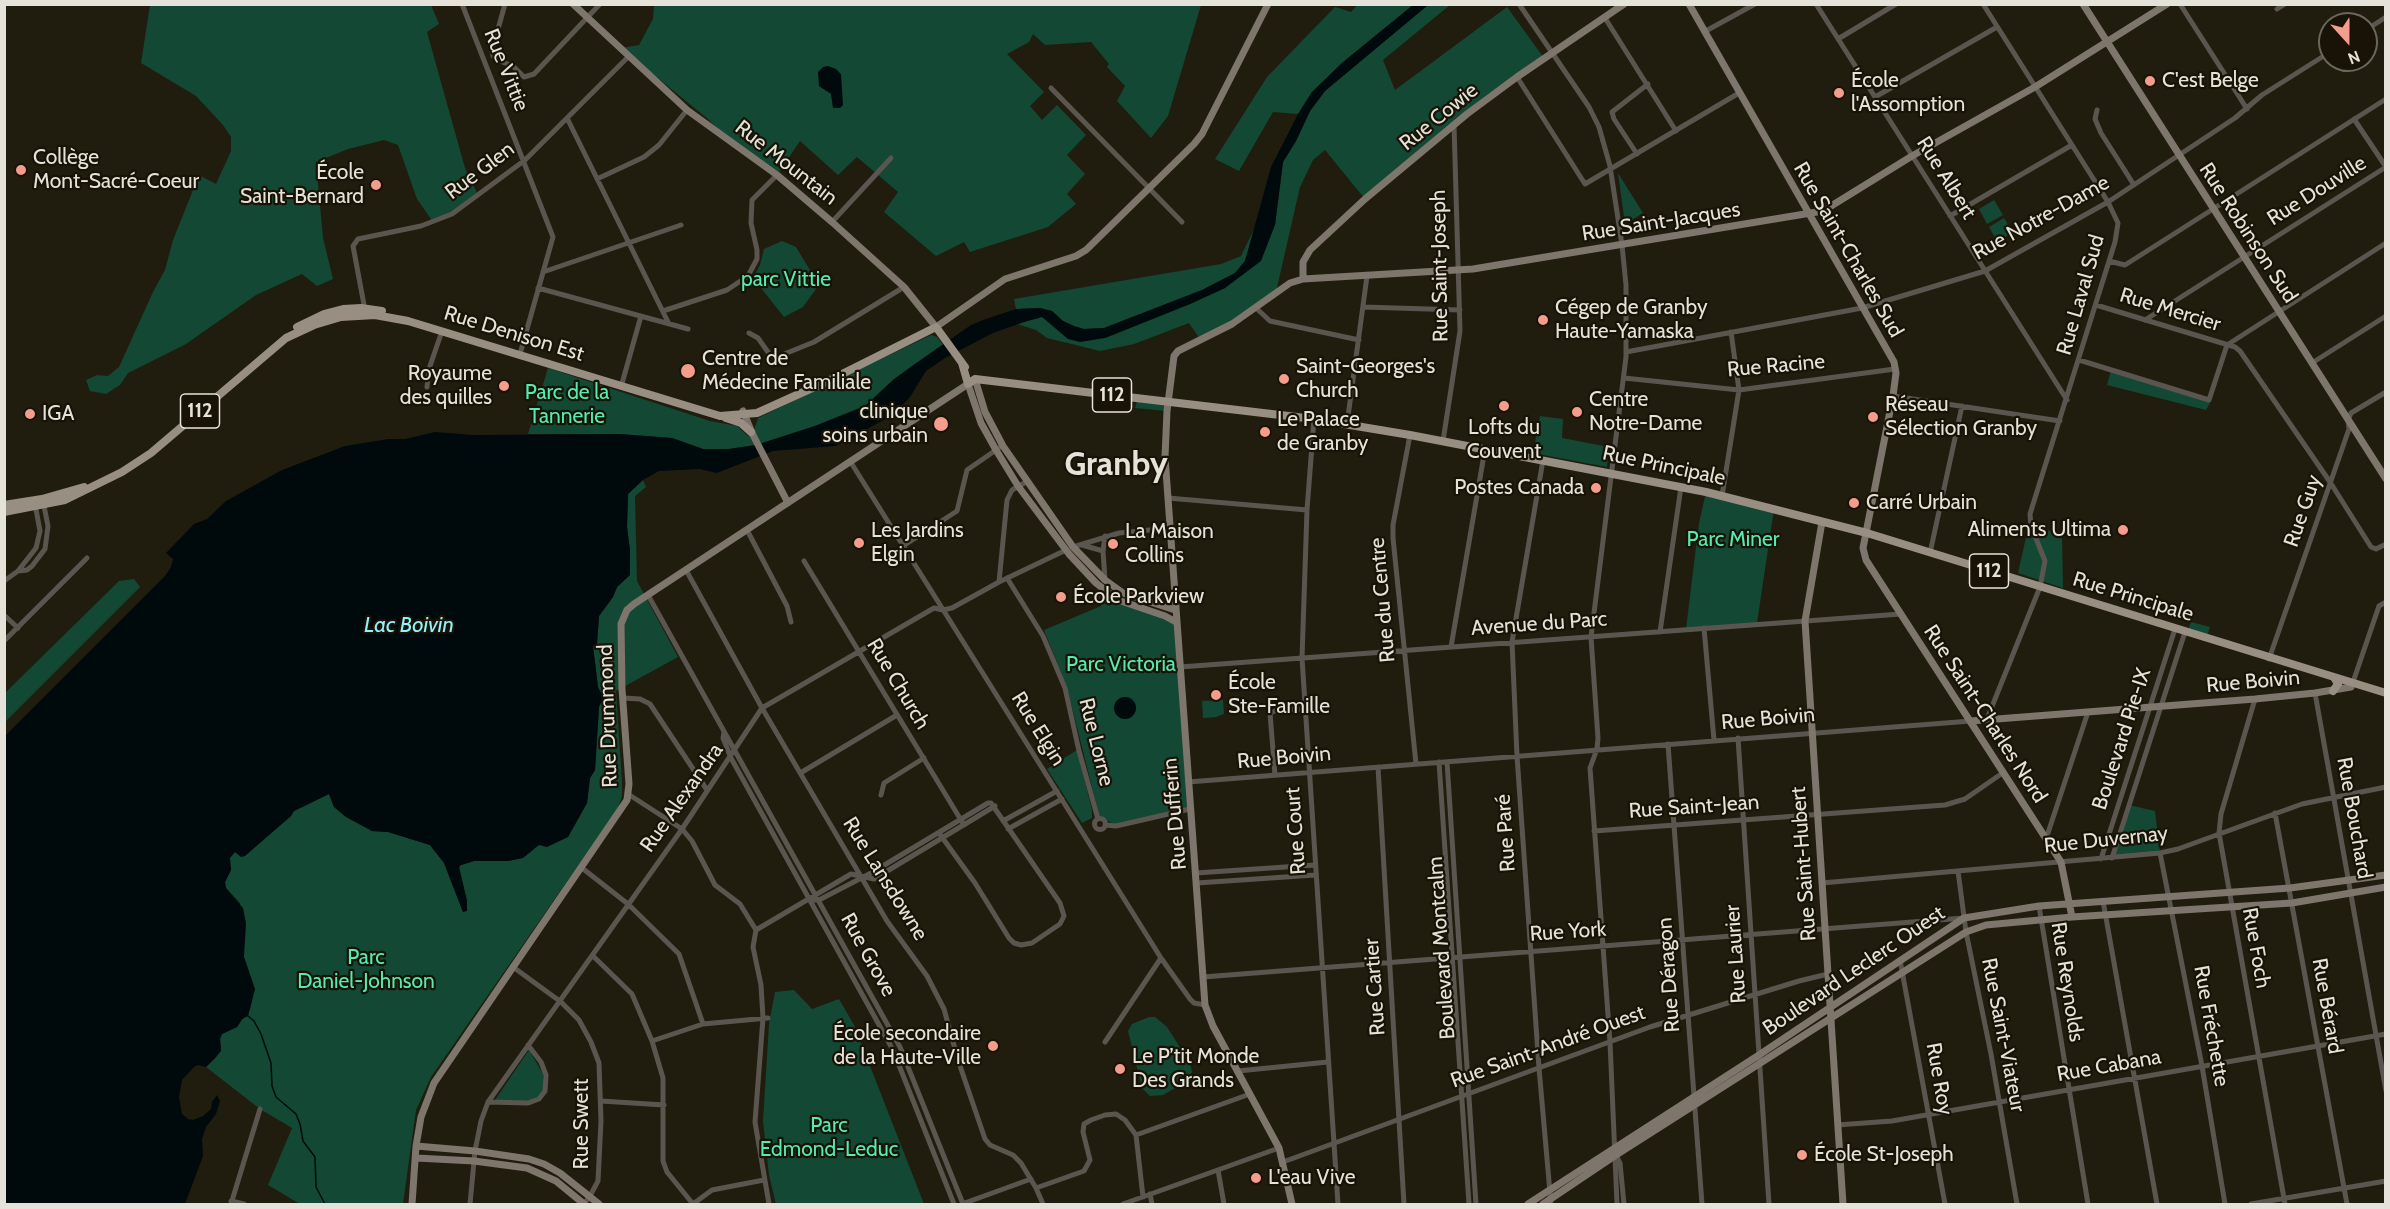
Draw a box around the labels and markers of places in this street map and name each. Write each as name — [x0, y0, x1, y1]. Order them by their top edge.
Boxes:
place label: École l'Assomption — [1851, 68, 1965, 118]
place label: C'est Belge — [2162, 68, 2259, 94]
marker: C'est Belge — [2143, 74, 2157, 88]
marker: École l'Assomption — [1832, 86, 1846, 100]
place label: Collège Mont-Sacré-Coeur — [33, 145, 199, 195]
place label: École Saint-Bernard — [240, 160, 364, 210]
marker: Collège Mont-Sacré-Coeur — [14, 163, 28, 177]
marker: École Saint-Bernard — [369, 178, 383, 192]
place label: Cégep de Granby Haute-Yamaska — [1555, 295, 1707, 345]
marker: Cégep de Granby Haute-Yamaska — [1536, 313, 1550, 327]
place label: Centre de Médecine Familiale — [702, 346, 871, 396]
place label: Saint-Georges's Church — [1296, 354, 1435, 404]
place label: Royaume des quilles — [400, 361, 492, 411]
marker: Centre de Médecine Familiale — [679, 362, 697, 380]
marker: Saint-Georges's Church — [1277, 372, 1291, 386]
marker: Royaume des quilles — [497, 379, 511, 393]
place label: Centre Notre-Dame — [1589, 387, 1702, 437]
place label: Réseau Sélection Granby — [1885, 392, 2037, 442]
place label: clinique soins urbain — [823, 399, 928, 449]
marker: Lofts du Couvent — [1497, 399, 1511, 413]
place label: IGA — [42, 401, 74, 427]
marker: Centre Notre-Dame — [1570, 405, 1584, 419]
marker: IGA — [23, 407, 37, 421]
place label: Le Palace de Granby — [1277, 407, 1368, 457]
marker: Réseau Sélection Granby — [1866, 410, 1880, 424]
marker: clinique soins urbain — [932, 415, 950, 433]
place label: Lofts du Couvent — [1467, 415, 1541, 465]
marker: Le Palace de Granby — [1258, 425, 1272, 439]
place label: Postes Canada — [1454, 475, 1584, 501]
marker: Postes Canada — [1589, 481, 1603, 495]
place label: Carré Urbain — [1866, 490, 1977, 516]
marker: Carré Urbain — [1847, 496, 1861, 510]
place label: Aliments Ultima — [1968, 517, 2111, 543]
place label: Les Jardins Elgin — [871, 518, 964, 568]
place label: La Maison Collins — [1125, 519, 1214, 569]
marker: Aliments Ultima — [2116, 523, 2130, 537]
marker: Les Jardins Elgin — [852, 536, 866, 550]
marker: La Maison Collins — [1106, 537, 1120, 551]
place label: École Parkview — [1073, 584, 1204, 610]
marker: École Parkview — [1054, 590, 1068, 604]
place label: École Ste-Famille — [1228, 670, 1330, 720]
marker: École Ste-Famille — [1209, 688, 1223, 702]
place label: École secondaire de la Haute-Ville — [833, 1021, 981, 1071]
marker: École secondaire de la Haute-Ville — [986, 1039, 1000, 1053]
place label: Le P’tit Monde Des Grands — [1132, 1044, 1259, 1094]
marker: Le P’tit Monde Des Grands — [1113, 1062, 1127, 1076]
place label: École St-Joseph — [1814, 1142, 1954, 1168]
marker: École St-Joseph — [1795, 1148, 1809, 1162]
place label: L'eau Vive — [1268, 1165, 1355, 1191]
marker: L'eau Vive — [1249, 1171, 1263, 1185]

